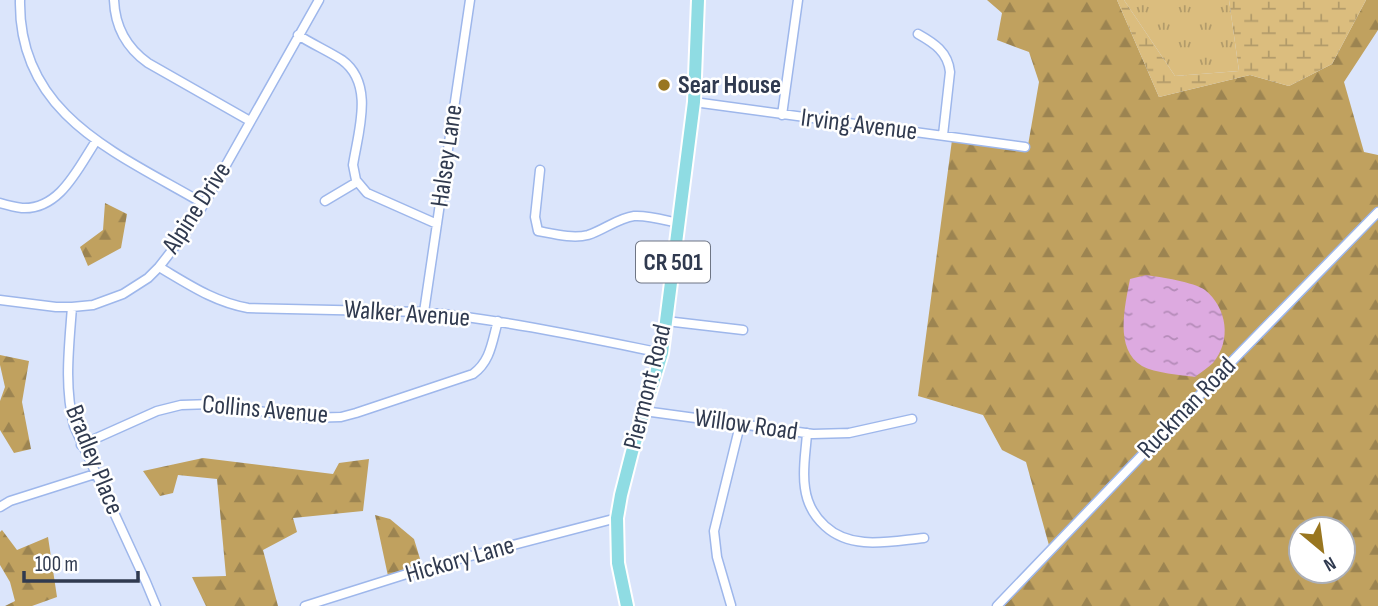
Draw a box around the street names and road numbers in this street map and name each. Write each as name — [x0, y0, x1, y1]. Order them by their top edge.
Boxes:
street label: Irving Avenue — [799, 102, 919, 148]
street label: Halsey Lane — [424, 103, 470, 209]
street label: Alpine Drive — [155, 156, 238, 260]
road number: CR 501 — [636, 242, 710, 282]
street label: Walker Avenue — [343, 294, 471, 334]
street label: Piermont Road — [617, 321, 679, 453]
street label: Ruckman Road — [1131, 351, 1243, 465]
street label: Collins Avenue — [201, 389, 329, 431]
street label: Bradley Place — [58, 401, 130, 519]
street label: Willow Road — [692, 402, 800, 448]
street label: Hickory Lane — [402, 530, 518, 590]

